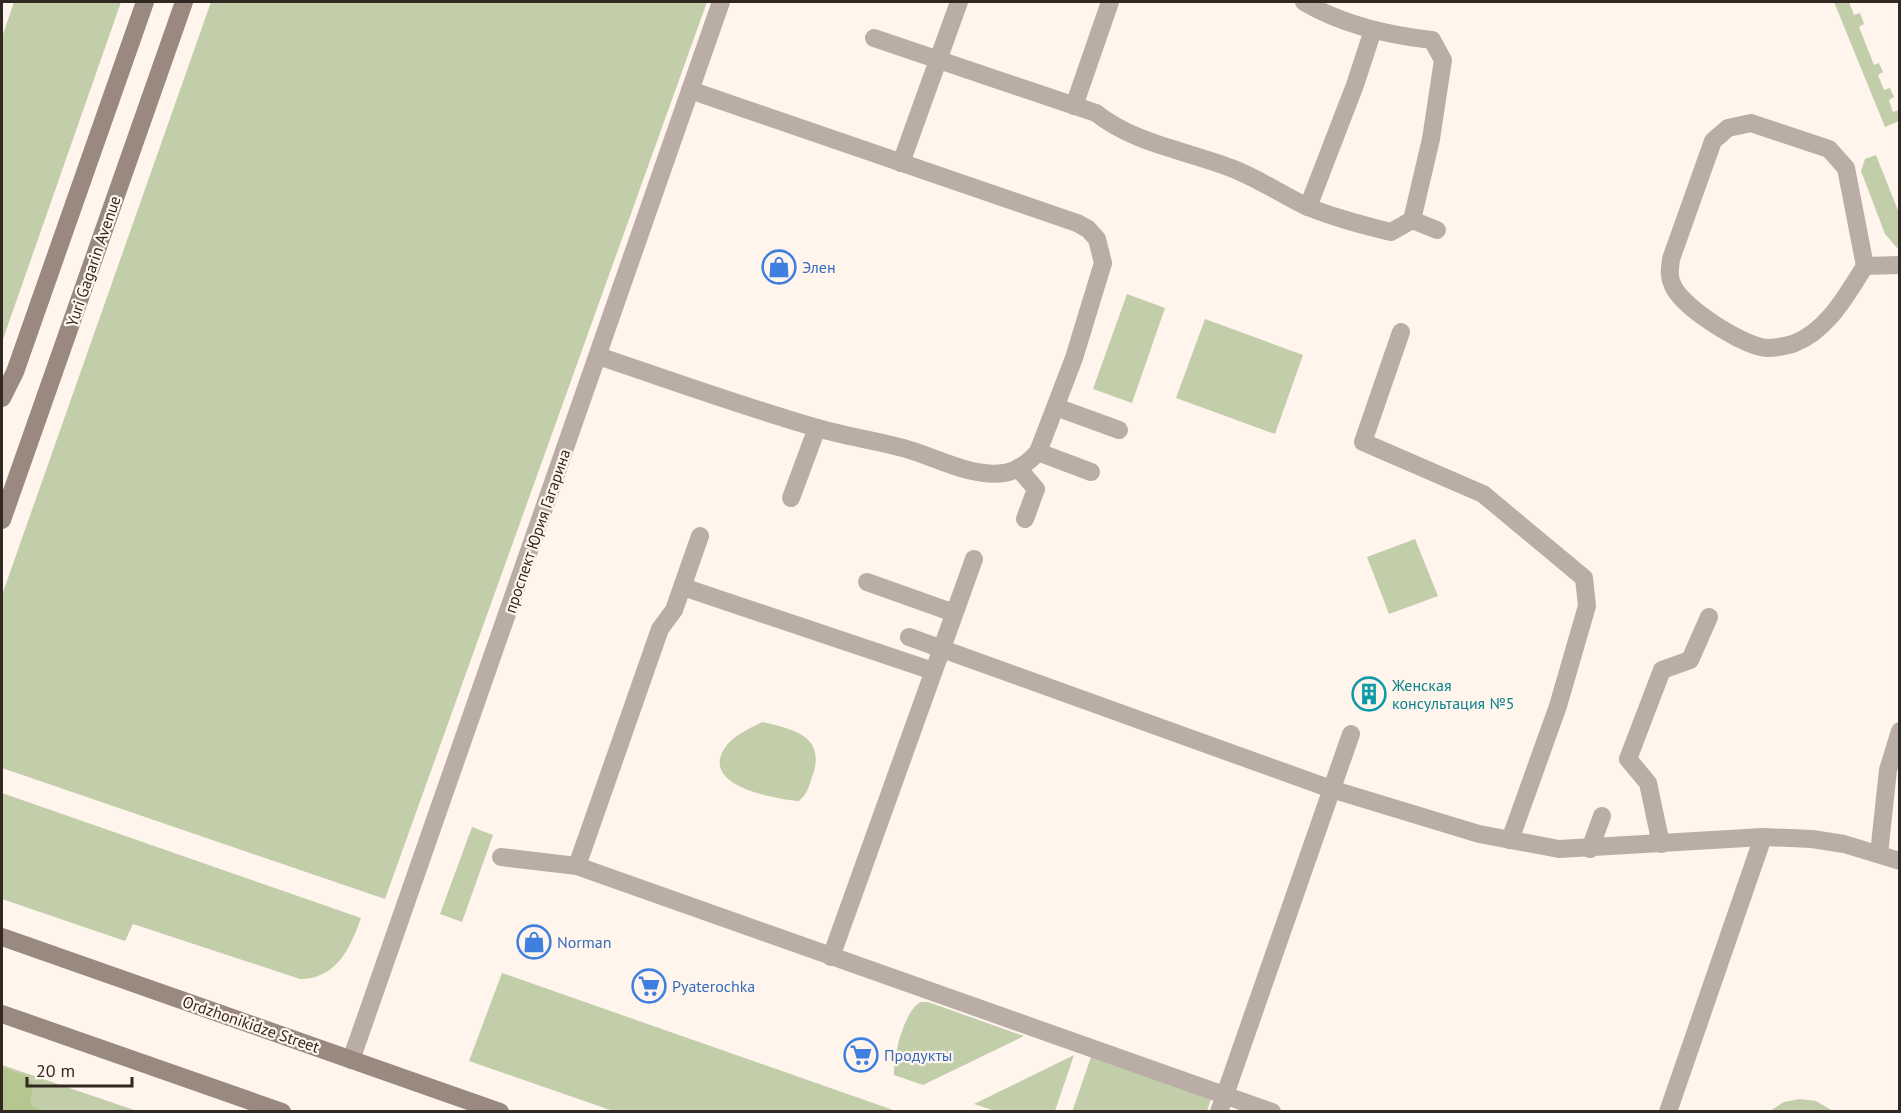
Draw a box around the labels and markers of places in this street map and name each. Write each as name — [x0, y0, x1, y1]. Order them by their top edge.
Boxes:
shop icon: Элен — [761, 249, 797, 285]
place label: Элен — [802, 257, 836, 277]
place label: Женская консультация №5 — [1391, 675, 1515, 713]
building icon: Женская консультация №5 — [1351, 676, 1387, 712]
shop icon: Norman — [516, 924, 552, 960]
place label: Norman — [557, 932, 611, 952]
supermarket icon: Pyaterochka — [631, 968, 667, 1004]
place label: Pyaterochka — [672, 976, 755, 996]
supermarket icon: Продукты — [843, 1037, 879, 1073]
place label: Продукты — [884, 1045, 952, 1065]

